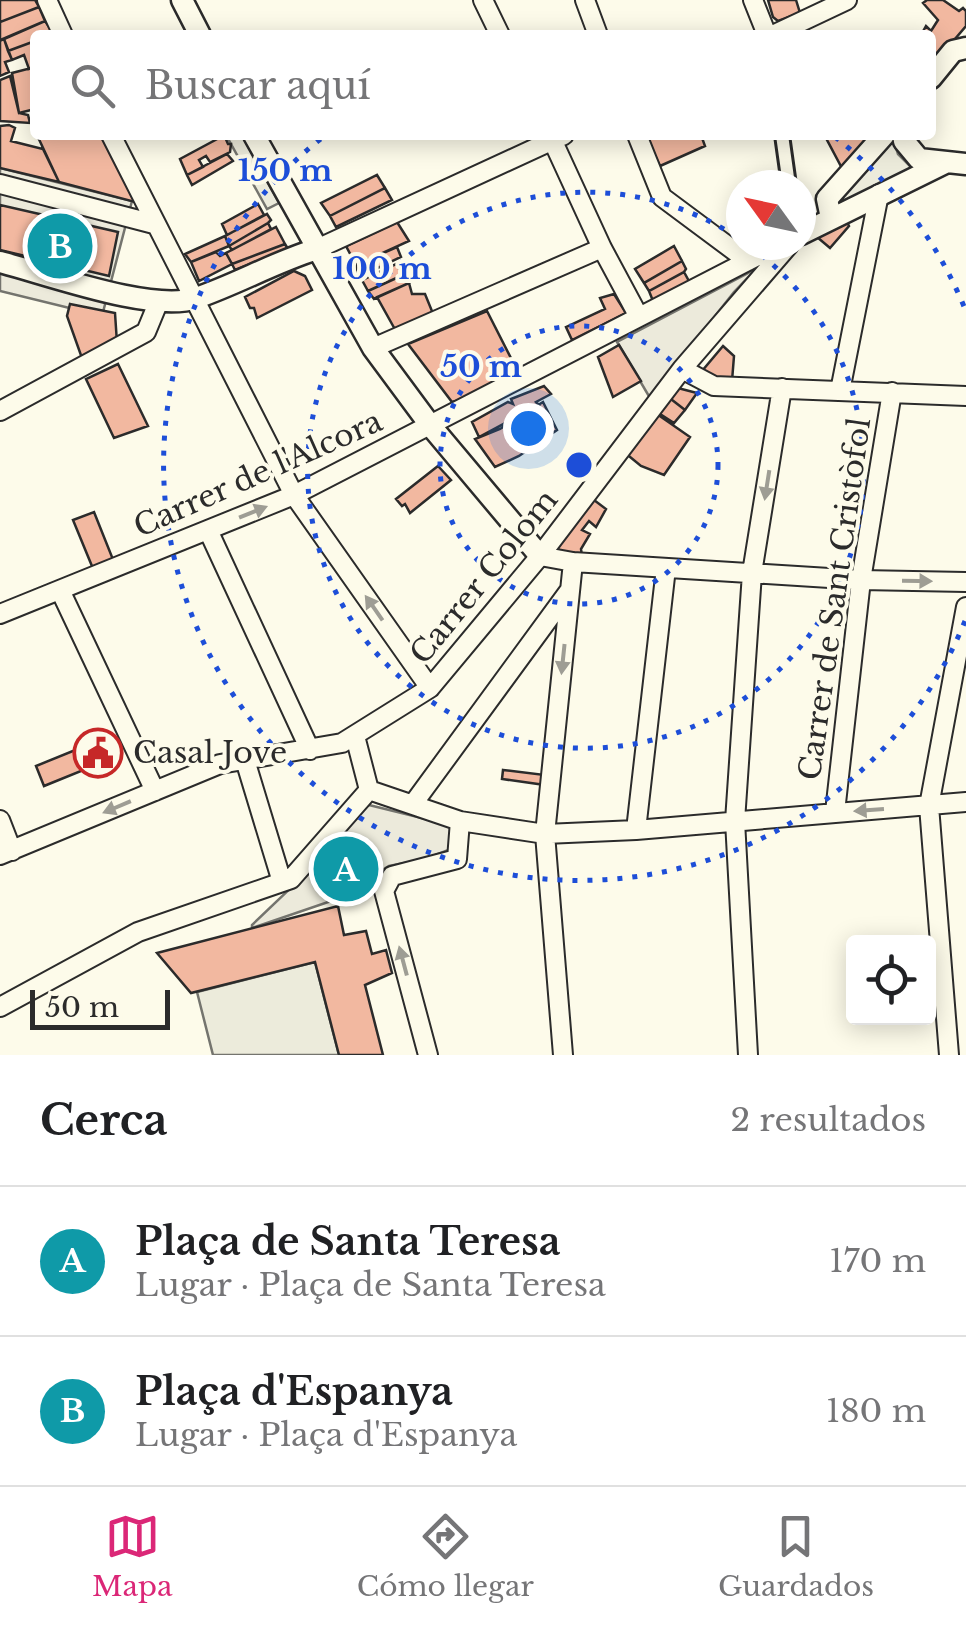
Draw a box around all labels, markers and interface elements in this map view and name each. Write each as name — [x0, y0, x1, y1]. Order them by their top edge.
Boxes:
search box — [30, 30, 936, 140]
icon: search — [65, 58, 120, 113]
text: Buscar aquí — [145, 62, 370, 109]
text: 150 m — [238, 152, 332, 189]
north arrow — [726, 170, 816, 260]
pin: B — [28, 208, 92, 284]
text: 100 m — [332, 250, 432, 287]
text: 50 m — [440, 348, 522, 385]
street label: Carrer de l'Alcora — [128, 402, 388, 545]
your location — [503, 403, 554, 454]
street label: Carrer de Sant Cristòfol — [791, 415, 878, 782]
centre of rings — [561, 447, 597, 483]
one-way arrow — [758, 469, 774, 501]
street label: Carrer Colom — [402, 482, 565, 671]
one-way arrow — [238, 503, 268, 519]
one-way arrow — [901, 573, 933, 589]
one-way arrow — [365, 595, 384, 622]
one-way arrow — [555, 644, 571, 675]
public building icon: Casal Jove — [72, 727, 124, 779]
place label: Casal Jove — [133, 734, 287, 771]
one-way arrow — [102, 799, 132, 815]
one-way arrow — [852, 802, 884, 818]
pin: A — [314, 832, 378, 906]
map controls — [846, 935, 936, 1025]
button: locate — [846, 935, 936, 1025]
one-way arrow — [394, 945, 410, 976]
scale bar — [30, 985, 170, 1030]
text: 50 m — [45, 990, 119, 1025]
text: Cerca — [40, 1094, 168, 1146]
text: 2 resultados — [731, 1100, 926, 1140]
text: Plaça de Santa Teresa — [135, 1218, 561, 1265]
text: A — [60, 1241, 85, 1281]
text: 170 m — [829, 1241, 926, 1281]
text: Lugar · Plaça de Santa Teresa — [135, 1265, 606, 1305]
text: Plaça d'Espanya — [135, 1368, 453, 1415]
text: B — [60, 1391, 85, 1431]
text: 180 m — [826, 1391, 926, 1431]
text: Lugar · Plaça d'Espanya — [135, 1415, 517, 1455]
tab: Mapa — [92, 1509, 173, 1604]
tab: Cómo llegar — [357, 1509, 534, 1604]
tab: Guardados — [718, 1509, 874, 1604]

